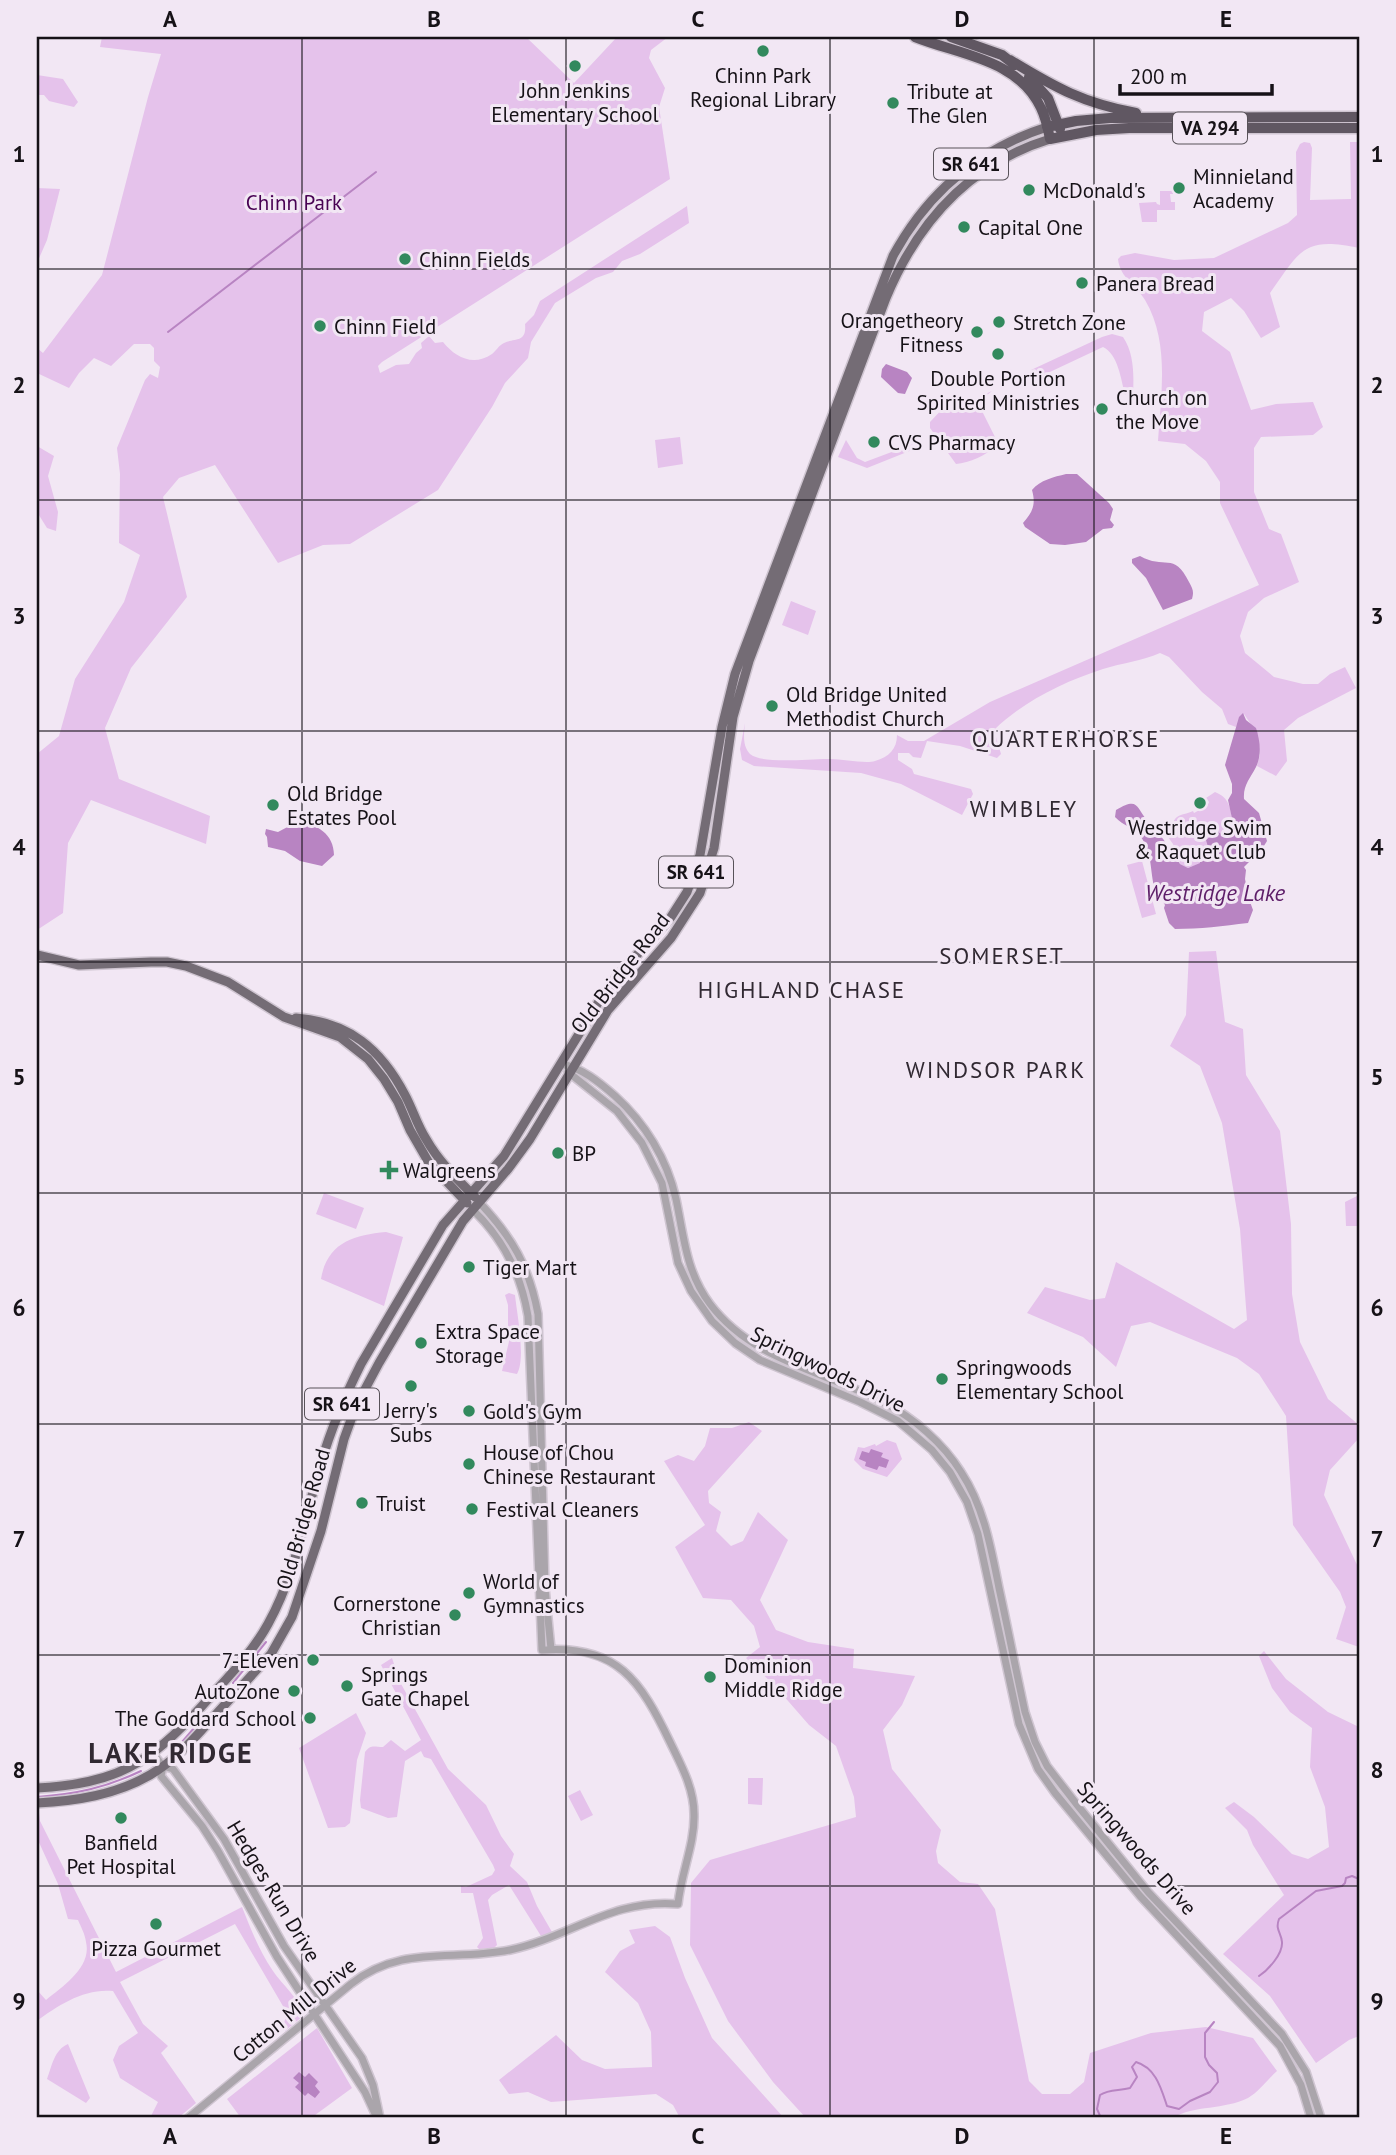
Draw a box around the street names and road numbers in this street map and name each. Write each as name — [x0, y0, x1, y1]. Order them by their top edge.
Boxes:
road number: VA 294 — [1173, 112, 1247, 144]
road number: SR 641 — [934, 148, 1008, 180]
road number: SR 641 — [659, 856, 733, 888]
street label: Old Bridge Road — [564, 907, 676, 1039]
street label: Springwoods Drive — [746, 1320, 910, 1418]
road number: SR 641 — [305, 1388, 379, 1420]
street label: Old Bridge Road — [270, 1445, 336, 1593]
street label: Springwoods Drive — [1072, 1776, 1202, 1920]
street label: Hedges Run Drive — [221, 1815, 327, 1967]
street label: Cotton Mill Drive — [226, 1952, 362, 2068]

